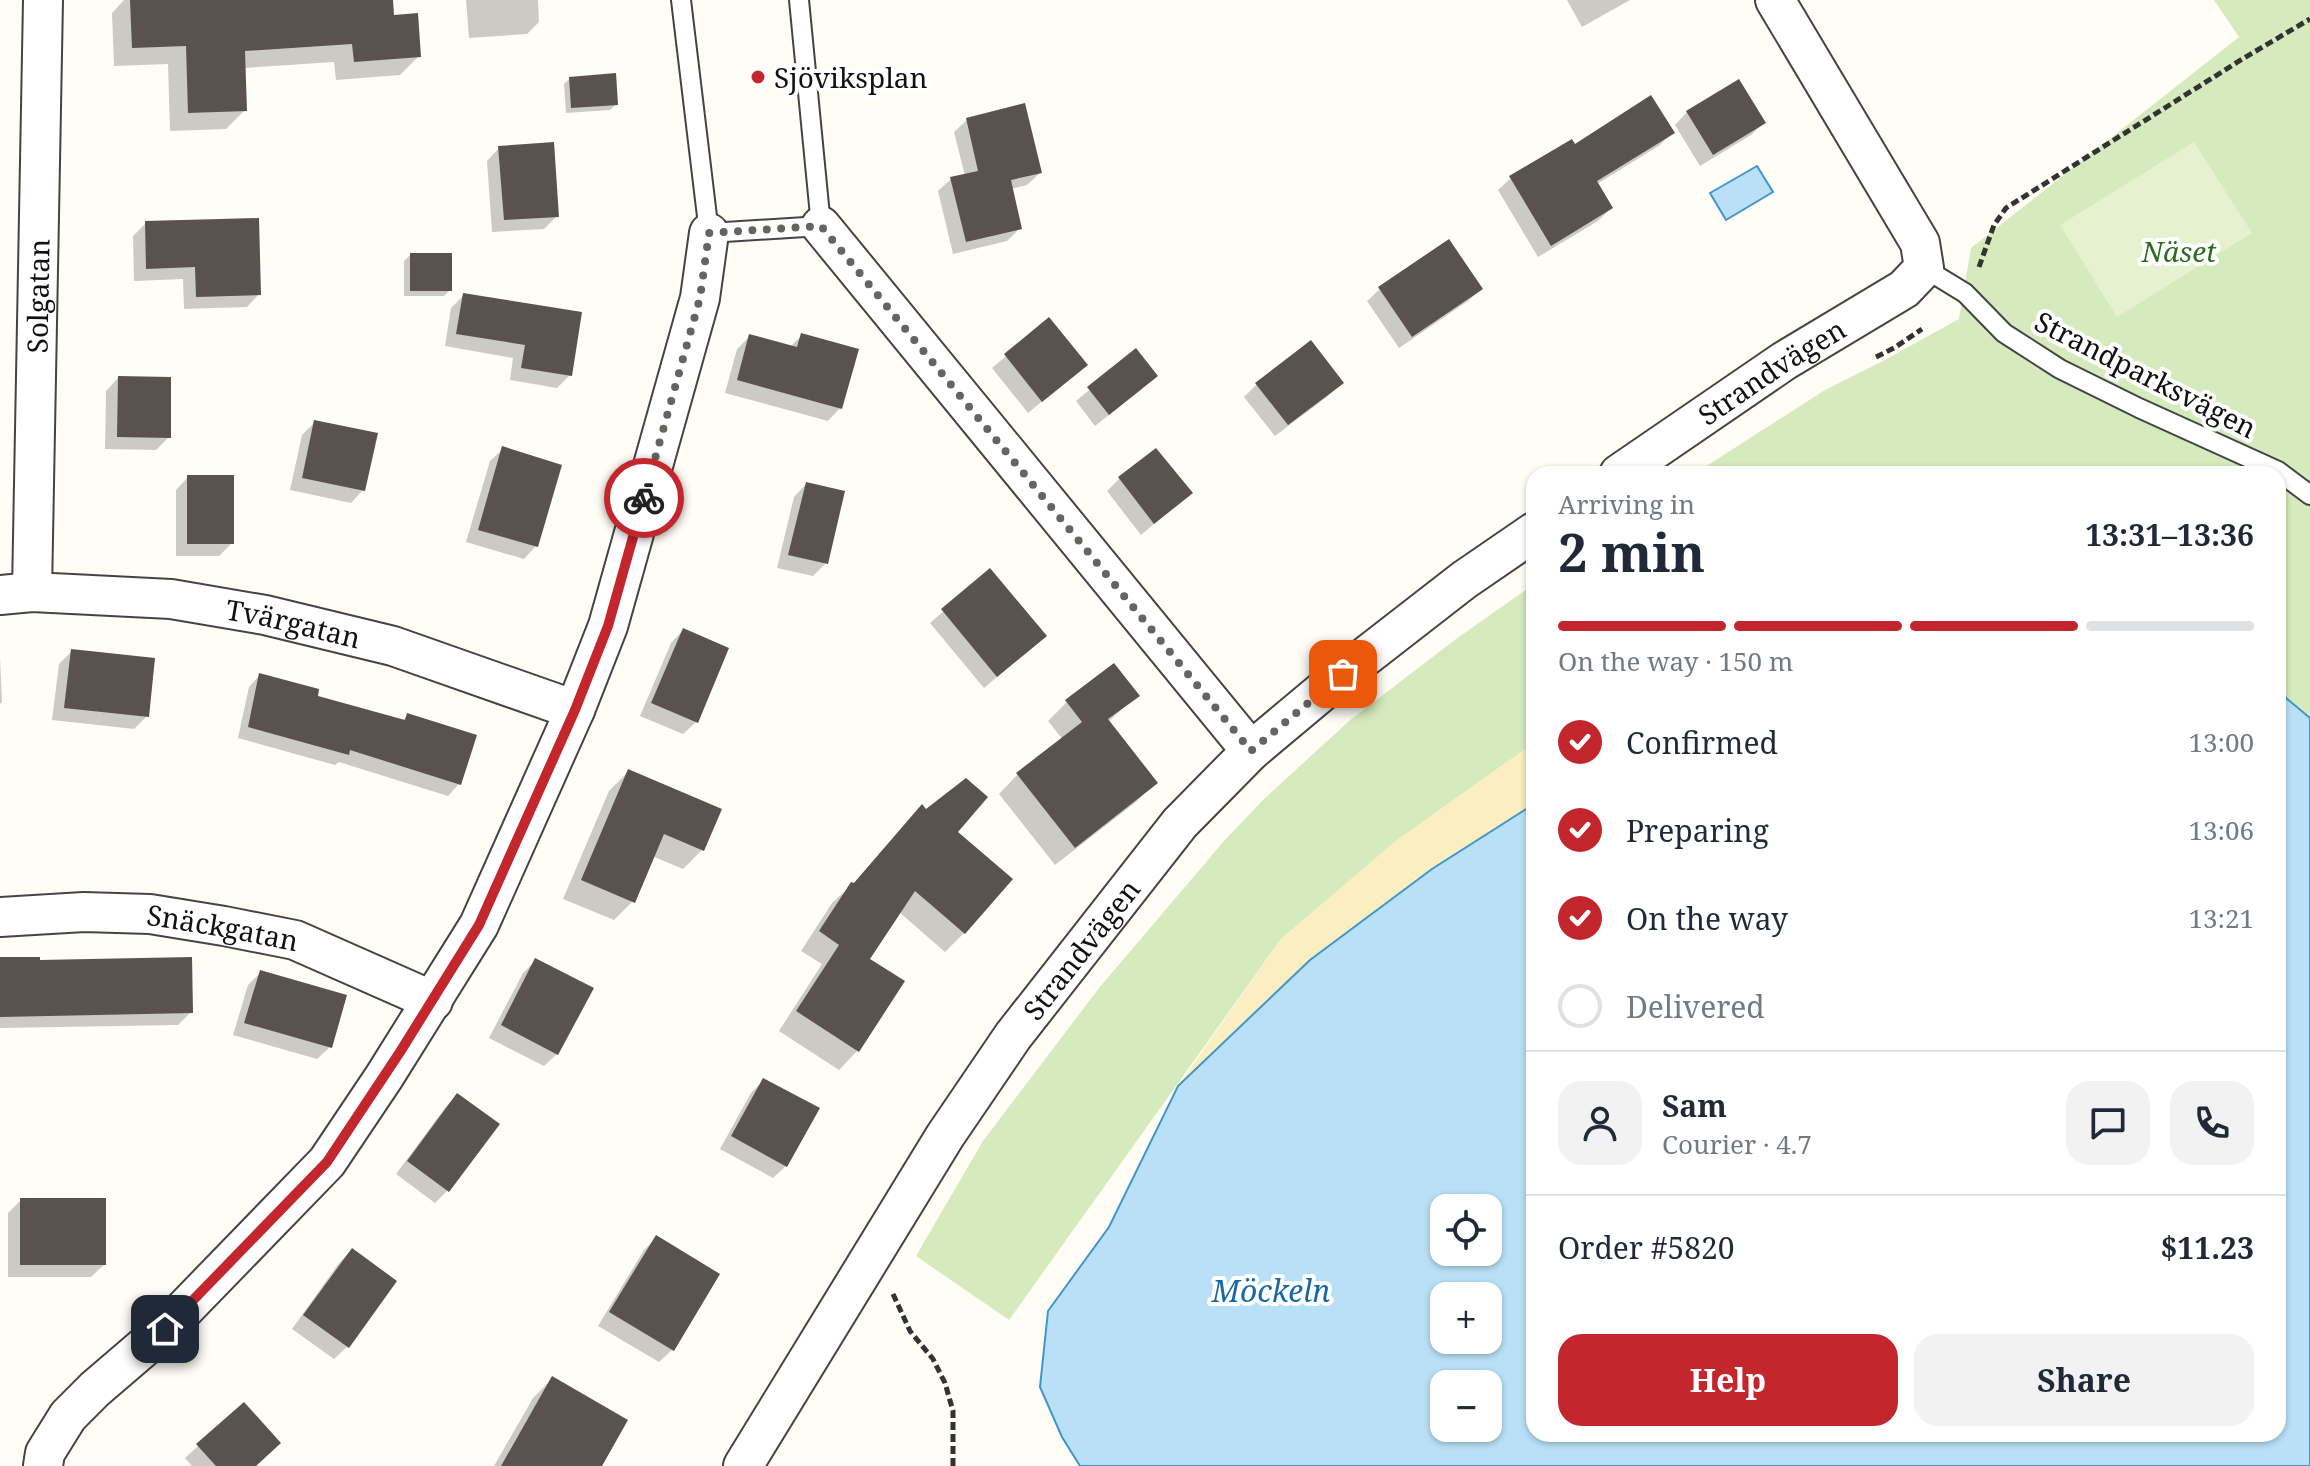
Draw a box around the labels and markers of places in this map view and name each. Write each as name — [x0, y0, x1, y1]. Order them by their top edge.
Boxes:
place label: Sjöviksplan — [774, 58, 928, 96]
marker: Sjöviksplan — [749, 68, 767, 86]
pin — [1309, 640, 1377, 708]
pin — [131, 1295, 199, 1363]

